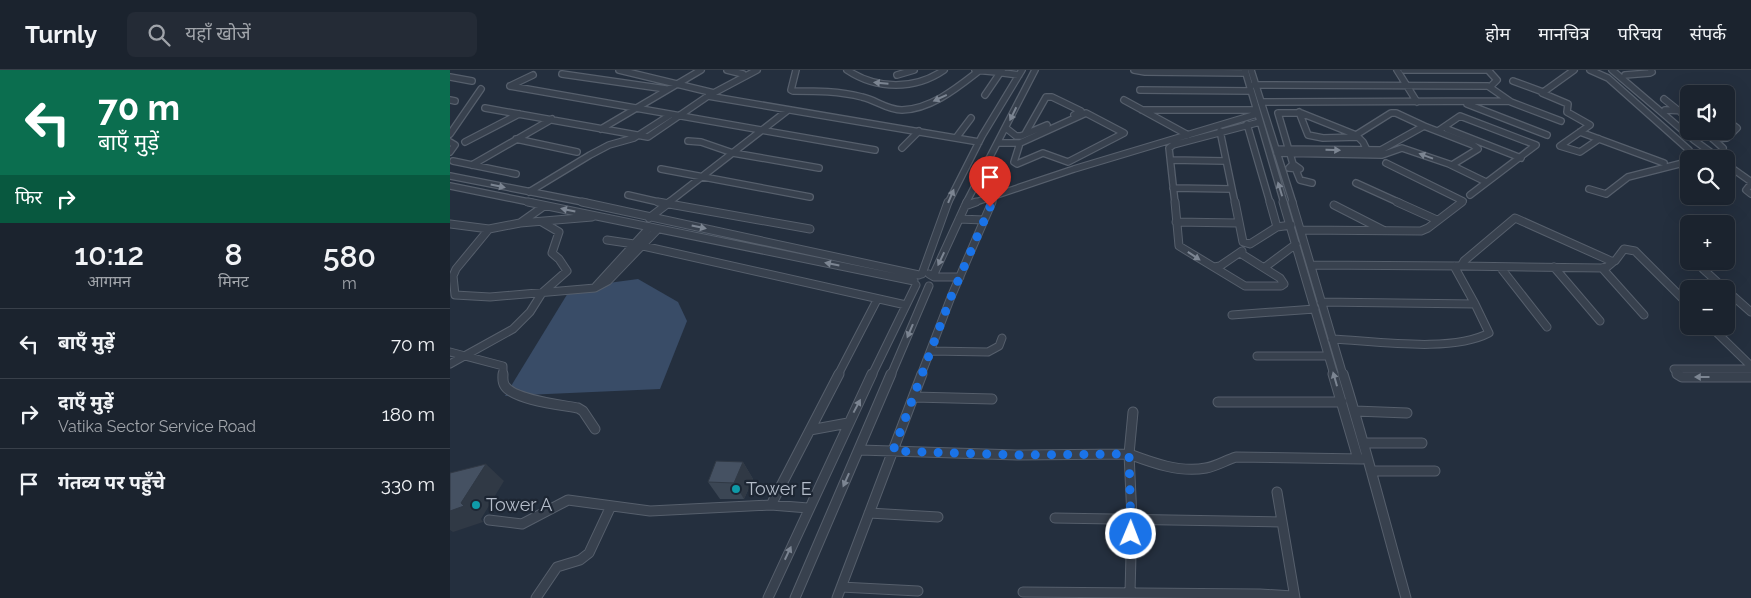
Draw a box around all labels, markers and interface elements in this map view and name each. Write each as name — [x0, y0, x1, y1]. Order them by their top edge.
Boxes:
search box — [127, 12, 477, 57]
text: Turnly — [25, 20, 97, 49]
icon: search — [145, 21, 173, 49]
text: यहाँ खोजें — [185, 22, 251, 44]
text: होम — [1485, 23, 1510, 44]
text: मानचित्र — [1538, 23, 1590, 44]
text: परिचय — [1618, 23, 1662, 44]
text: संपर्क — [1690, 23, 1726, 44]
one-way arrow — [873, 79, 889, 87]
map controls — [1680, 85, 1735, 335]
button: sound — [1680, 85, 1735, 140]
text: 70 m — [98, 87, 180, 128]
icon: left — [15, 90, 80, 155]
one-way arrow — [933, 94, 947, 102]
one-way arrow — [1009, 106, 1017, 121]
text: बाएँ मुड़ें — [98, 129, 159, 155]
one-way arrow — [1325, 147, 1341, 155]
button: search — [1680, 150, 1735, 205]
one-way arrow — [1418, 152, 1433, 160]
pin — [969, 156, 1011, 207]
icon: arrive — [976, 163, 1004, 191]
one-way arrow — [1276, 181, 1283, 196]
one-way arrow — [490, 182, 506, 190]
icon: right — [52, 185, 80, 213]
text: फिर — [15, 186, 42, 208]
one-way arrow — [948, 189, 956, 203]
one-way arrow — [559, 206, 575, 214]
button: + — [1680, 215, 1735, 270]
one-way arrow — [691, 223, 706, 231]
text: 10:12 — [74, 237, 144, 272]
text: 8 — [224, 237, 242, 272]
text: 580 — [323, 239, 376, 274]
one-way arrow — [936, 252, 944, 266]
one-way arrow — [1188, 252, 1201, 261]
one-way arrow — [824, 259, 840, 267]
text: आगमन — [87, 272, 131, 291]
text: मिनट — [218, 272, 249, 291]
text: m — [342, 274, 357, 293]
button: − — [1680, 280, 1735, 335]
one-way arrow — [905, 324, 913, 338]
icon: left — [15, 330, 43, 358]
text: बाएँ मुड़ें — [58, 331, 115, 353]
text: 70 m — [391, 333, 435, 355]
one-way arrow — [1331, 371, 1339, 386]
one-way arrow — [1694, 373, 1710, 381]
text: दाएँ मुड़ें — [58, 391, 114, 413]
one-way arrow — [853, 399, 861, 414]
icon: right — [15, 400, 43, 428]
text: 180 m — [382, 403, 435, 425]
text: Vatika Sector Service Road — [58, 417, 256, 436]
icon: arrive — [15, 470, 43, 498]
text: गंतव्य पर पहुँचे — [58, 471, 165, 493]
text: 330 m — [381, 473, 435, 495]
one-way arrow — [842, 473, 850, 487]
place label: Tower E — [746, 478, 812, 499]
marker: Tower E — [730, 483, 742, 495]
place label: Tower A — [486, 494, 552, 515]
marker: Tower A — [470, 499, 482, 511]
position arrow — [1104, 507, 1156, 559]
one-way arrow — [784, 546, 792, 560]

